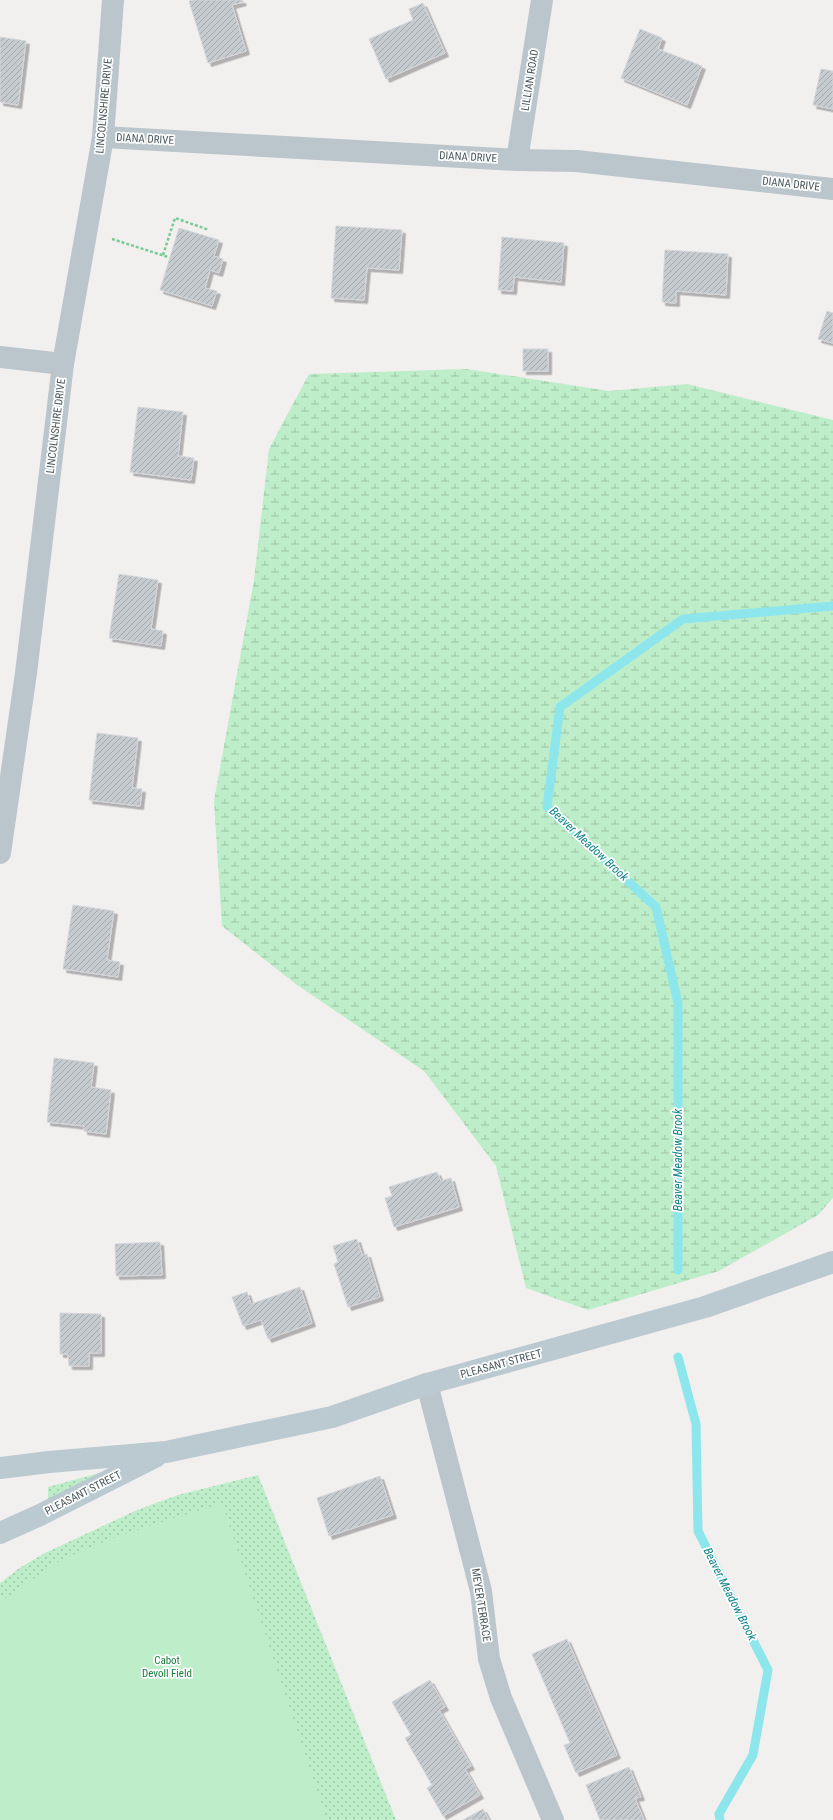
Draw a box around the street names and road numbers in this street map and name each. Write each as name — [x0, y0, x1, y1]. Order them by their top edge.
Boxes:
street label: LILLIAN ROAD — [519, 48, 541, 112]
street label: LINCOLNSHIRE DRIVE — [93, 57, 115, 154]
street label: DIANA DRIVE — [116, 131, 175, 147]
street label: DIANA DRIVE — [439, 149, 498, 165]
street label: DIANA DRIVE — [762, 175, 821, 194]
street label: LINCOLNSHIRE DRIVE — [44, 377, 68, 474]
street label: PLEASANT STREET — [459, 1347, 543, 1381]
street label: PLEASANT STREET — [43, 1468, 124, 1518]
street label: MEYER TERRACE — [469, 1567, 493, 1643]

